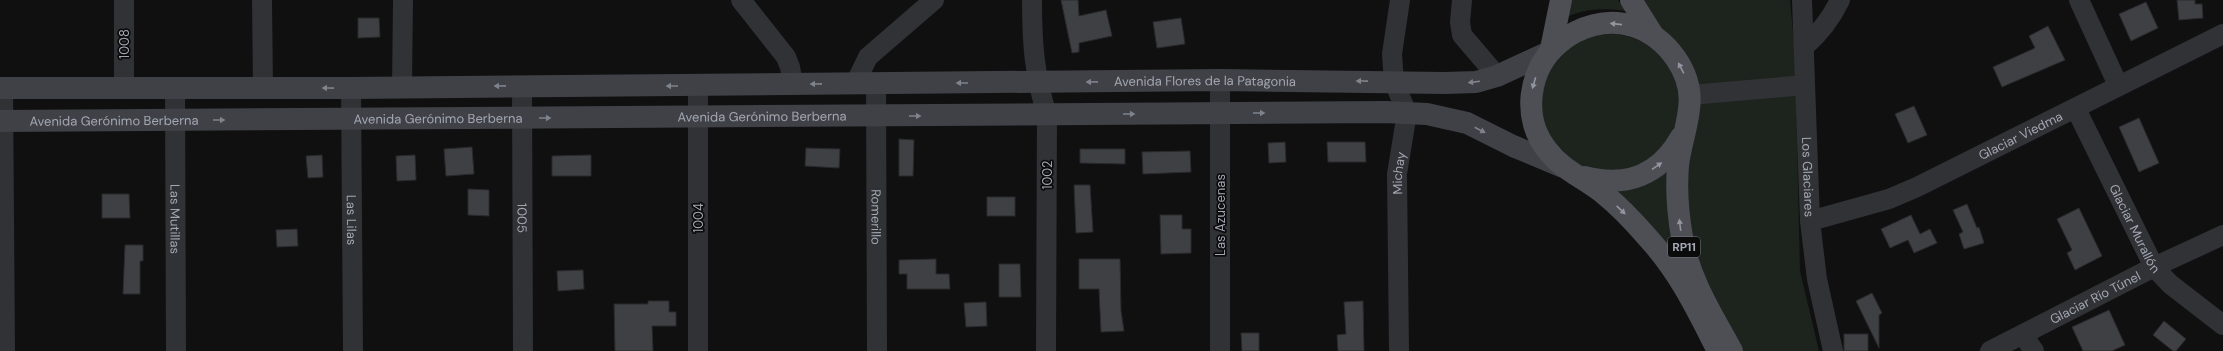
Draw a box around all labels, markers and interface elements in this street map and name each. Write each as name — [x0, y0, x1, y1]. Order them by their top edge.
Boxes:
one-way arrow — [1610, 21, 1622, 27]
street label: 1008 — [116, 29, 133, 59]
one-way arrow — [1678, 62, 1684, 74]
street label: Avenida Flores de la Patagonia — [1114, 72, 1296, 90]
one-way arrow — [1355, 78, 1368, 84]
one-way arrow — [1468, 78, 1480, 85]
one-way arrow — [1531, 78, 1537, 90]
one-way arrow — [1085, 79, 1098, 85]
one-way arrow — [955, 80, 968, 86]
one-way arrow — [809, 81, 822, 87]
one-way arrow — [493, 83, 506, 89]
one-way arrow — [665, 83, 678, 89]
one-way arrow — [321, 85, 334, 91]
street label: Avenida Gerónimo Berberna — [677, 107, 847, 126]
street label: Glaciar Viedma — [1976, 108, 2065, 164]
street label: Avenida Gerónimo Berberna — [353, 110, 523, 128]
one-way arrow — [1253, 110, 1266, 116]
one-way arrow — [1123, 111, 1136, 117]
street label: Avenida Gerónimo Berberna — [29, 112, 199, 130]
one-way arrow — [909, 113, 922, 119]
one-way arrow — [539, 115, 552, 121]
one-way arrow — [213, 117, 225, 124]
one-way arrow — [1474, 127, 1486, 133]
street label: Los Glaciares — [1798, 136, 1818, 217]
street label: Michay — [1389, 150, 1410, 195]
street label: 1002 — [1039, 160, 1056, 190]
one-way arrow — [1651, 162, 1662, 170]
street label: Las Azucenas — [1212, 174, 1229, 256]
street label: Glaciar Murallón — [2105, 181, 2163, 277]
street label: Las Mutillas — [166, 184, 184, 254]
street label: Romerillo — [867, 189, 885, 245]
street label: Las Lilas — [343, 195, 360, 245]
street label: 1005 — [513, 203, 531, 233]
street label: 1004 — [690, 203, 707, 233]
one-way arrow — [1616, 205, 1626, 215]
one-way arrow — [1677, 219, 1683, 231]
road number: RP11 — [1668, 237, 1700, 257]
street label: Glaciar Río Túnel — [2047, 267, 2143, 328]

